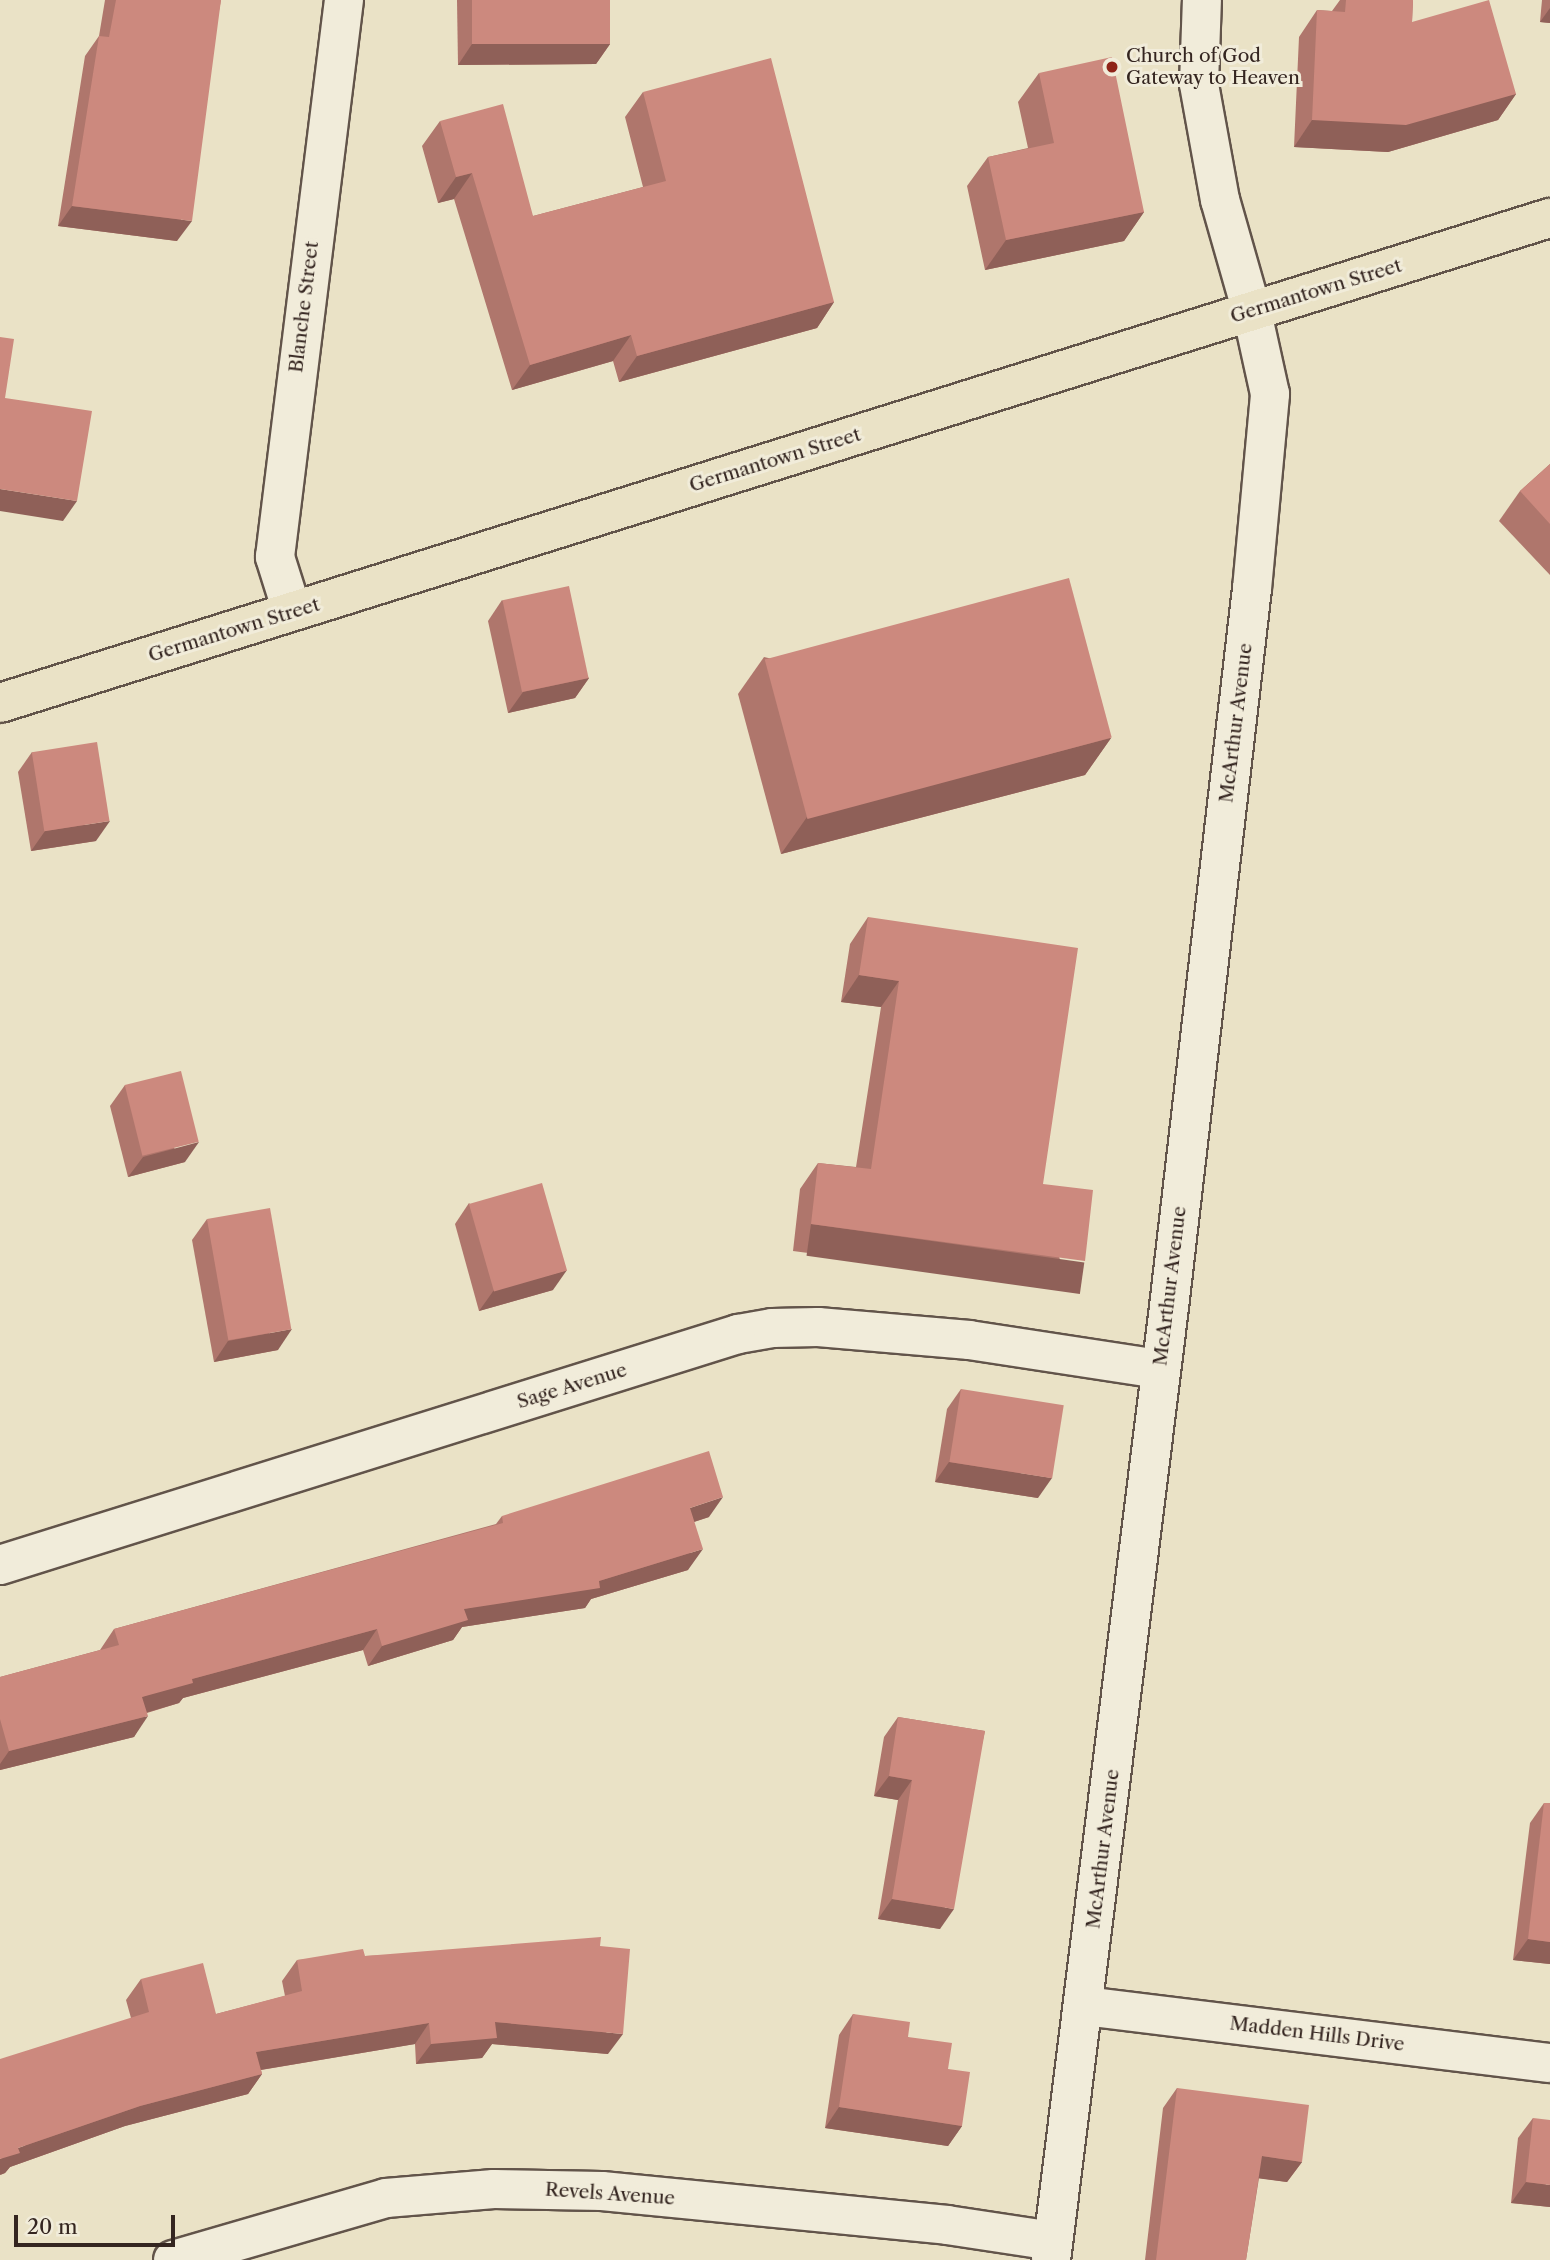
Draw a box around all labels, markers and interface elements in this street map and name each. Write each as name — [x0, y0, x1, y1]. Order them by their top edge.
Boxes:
place label: Church of God Gateway to Heaven — [1126, 45, 1300, 89]
marker: Church of God Gateway to Heaven — [1104, 59, 1120, 75]
street label: Blanche Street — [285, 240, 323, 374]
street label: Germantown Street — [1228, 254, 1404, 328]
street label: Germantown Street — [687, 423, 863, 497]
street label: Germantown Street — [146, 593, 322, 667]
street label: McArthur Avenue — [1215, 641, 1257, 805]
street label: McArthur Avenue — [1149, 1204, 1191, 1368]
street label: Sage Avenue — [514, 1358, 630, 1414]
street label: McArthur Avenue — [1082, 1767, 1124, 1931]
street label: Madden Hills Drive — [1228, 2012, 1406, 2056]
street label: Revels Avenue — [544, 2178, 676, 2210]
scale bar — [18, 2200, 178, 2244]
text: 20 m — [27, 2214, 78, 2239]

